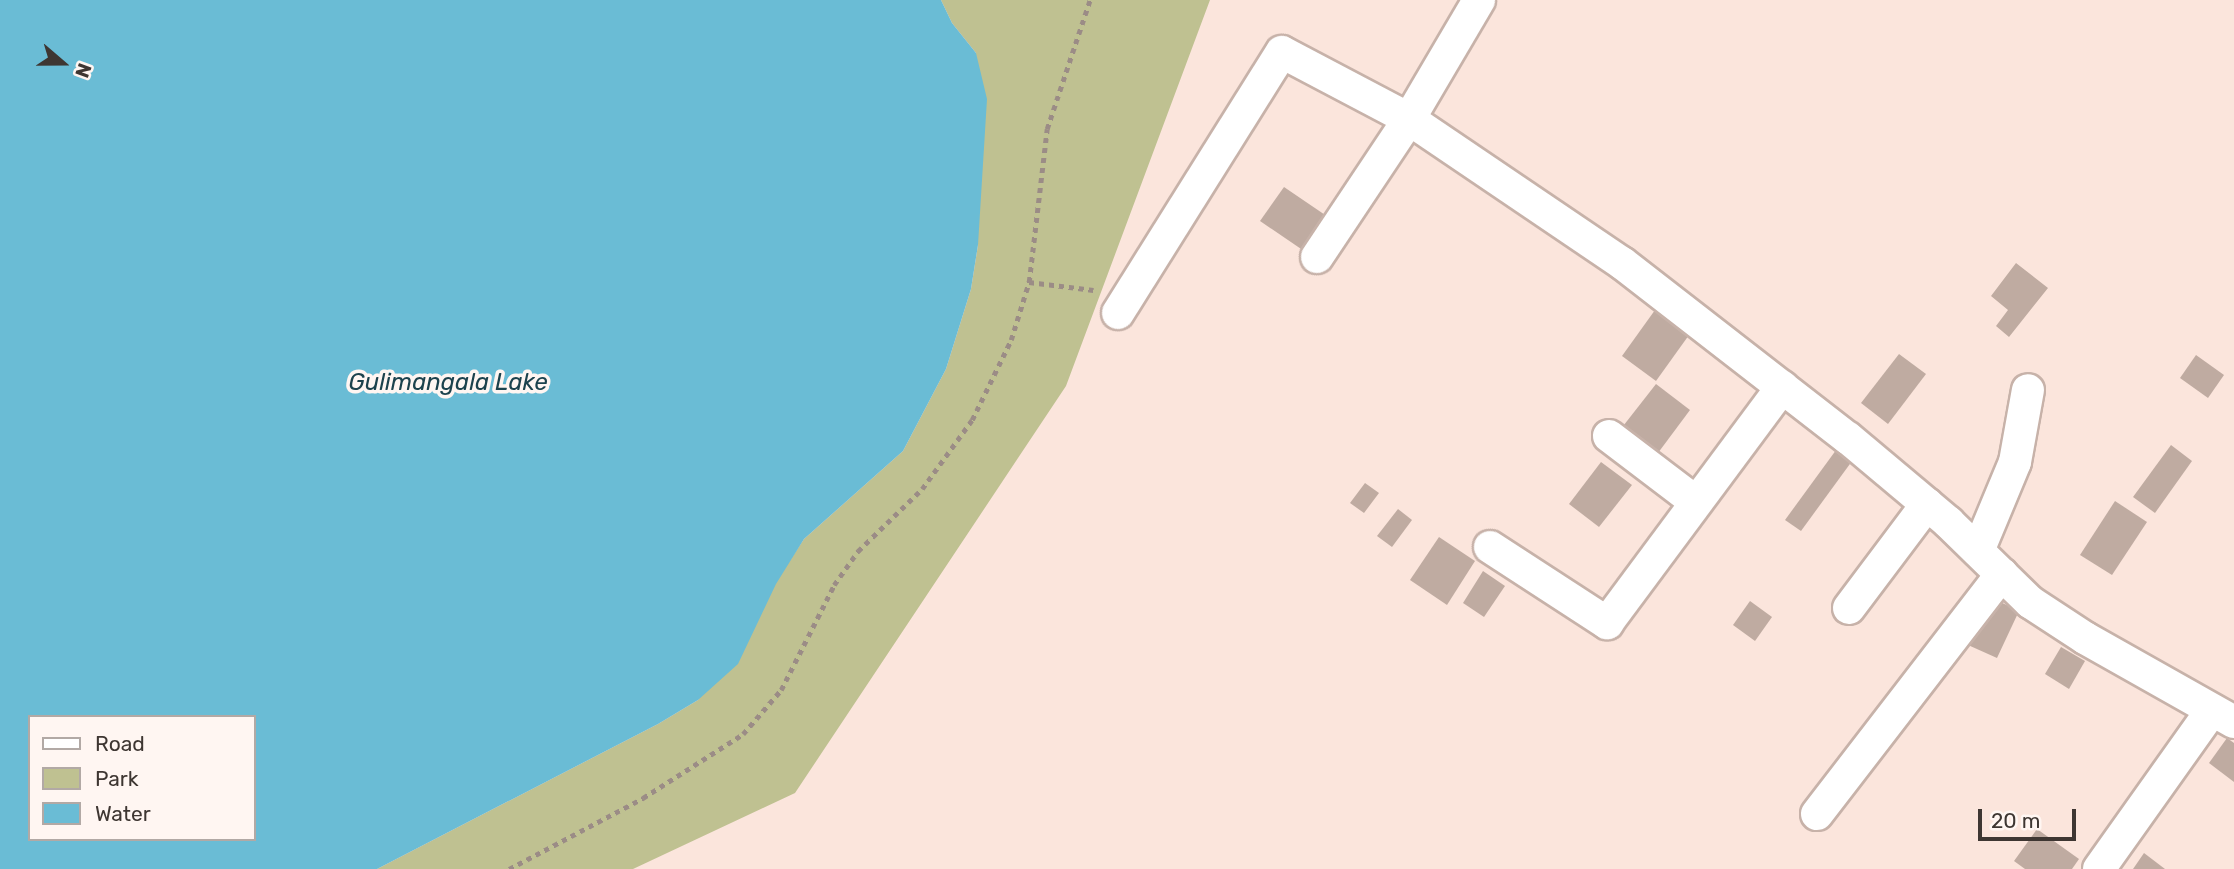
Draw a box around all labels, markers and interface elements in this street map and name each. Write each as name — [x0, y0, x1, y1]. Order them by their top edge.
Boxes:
north arrow — [28, 28, 98, 98]
text: N — [70, 60, 96, 81]
water label: Gulimangala Lake — [348, 369, 548, 397]
legend — [28, 715, 256, 841]
text: Road — [95, 731, 145, 756]
text: Park — [95, 766, 139, 791]
scale bar — [1982, 796, 2080, 840]
text: Water — [95, 801, 151, 826]
text: 20 m — [1991, 808, 2040, 833]

